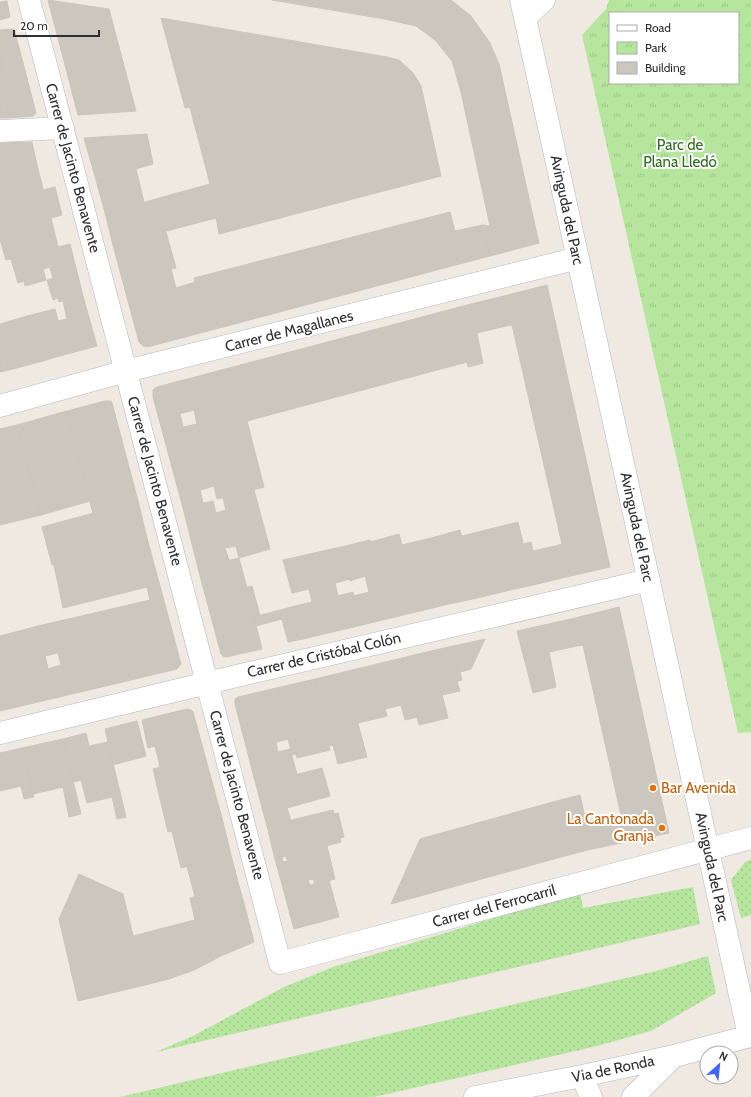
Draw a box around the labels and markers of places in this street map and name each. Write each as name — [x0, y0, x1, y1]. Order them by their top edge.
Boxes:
place label: Bar Avenida — [661, 779, 737, 797]
marker: Bar Avenida — [648, 783, 658, 793]
place label: La Cantonada Granja — [567, 810, 655, 845]
marker: La Cantonada Granja — [657, 823, 667, 833]

